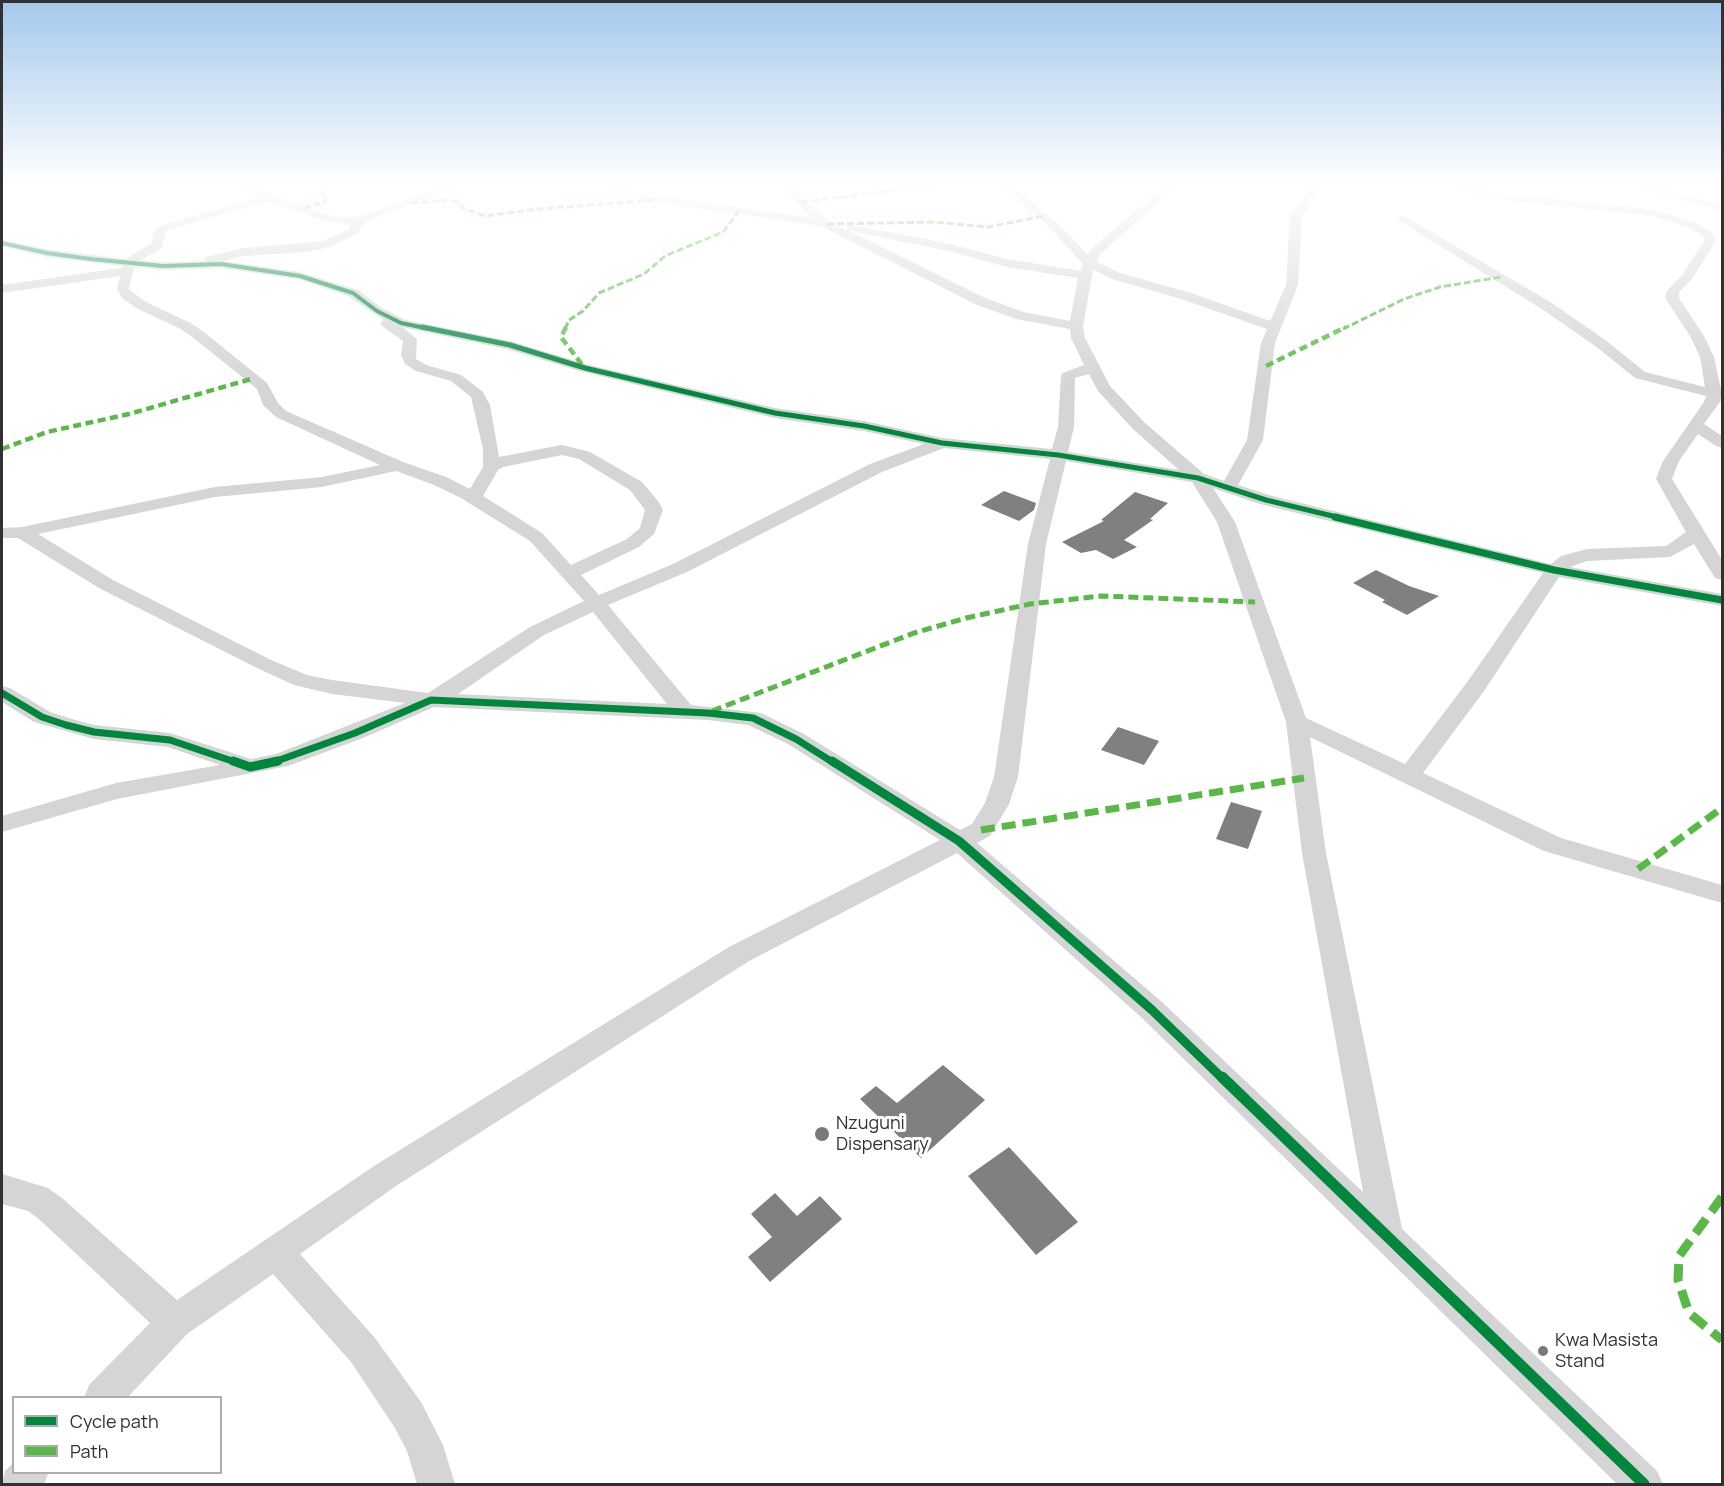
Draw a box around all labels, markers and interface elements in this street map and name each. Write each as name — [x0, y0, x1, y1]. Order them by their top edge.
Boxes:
place label: Nzuguni Dispensary — [836, 1113, 929, 1156]
marker: Nzuguni Dispensary — [813, 1125, 831, 1143]
place label: Kwa Masista Stand — [1555, 1330, 1658, 1372]
marker: Kwa Masista Stand — [1536, 1344, 1550, 1358]
legend — [12, 1396, 222, 1474]
text: Cycle path — [70, 1409, 159, 1433]
text: Path — [70, 1439, 108, 1463]

